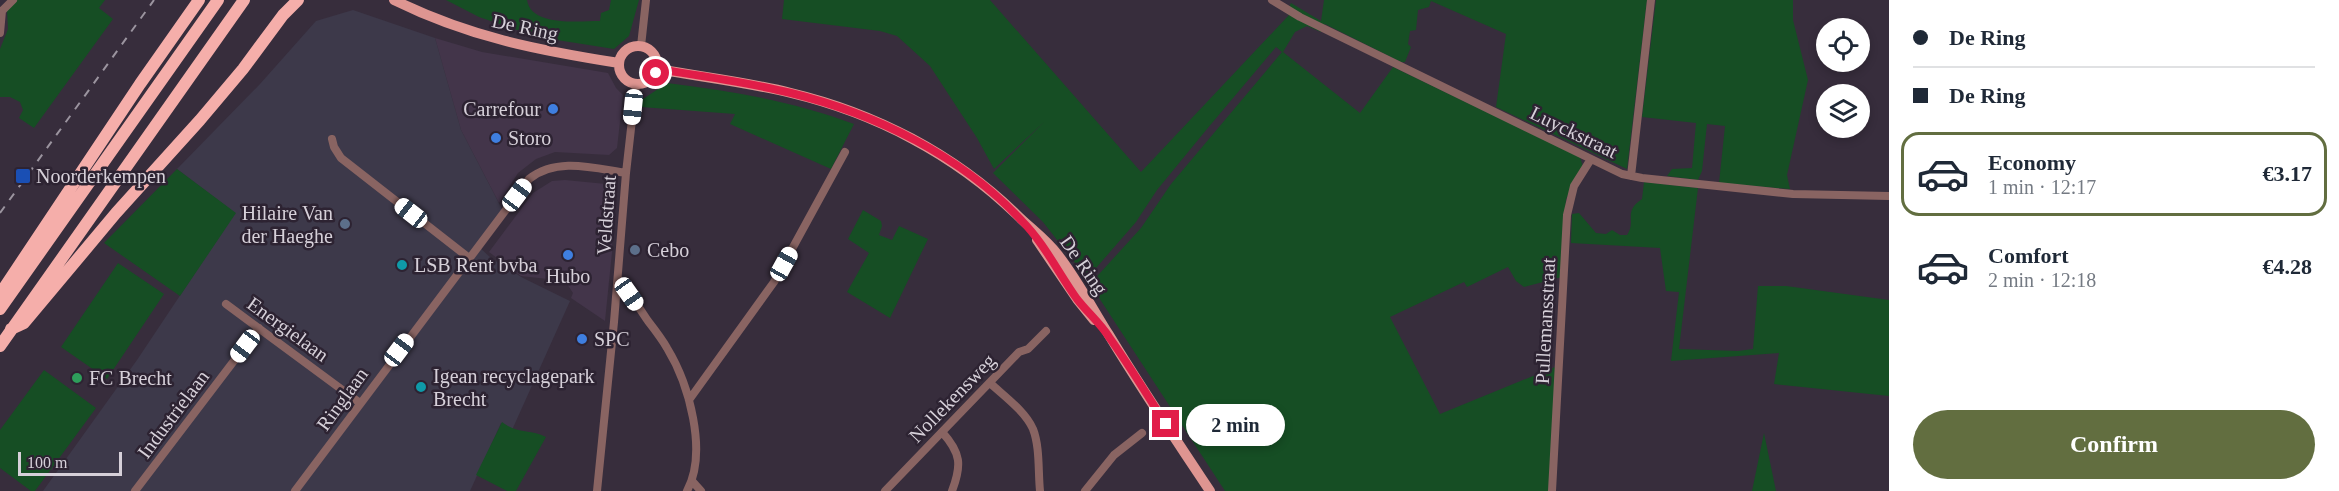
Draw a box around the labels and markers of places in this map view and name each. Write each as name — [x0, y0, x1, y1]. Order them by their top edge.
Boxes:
place label: Carrefour — [463, 98, 541, 120]
marker: Carrefour — [546, 102, 560, 116]
place label: Storo — [508, 127, 551, 149]
marker: Storo — [489, 131, 503, 145]
place label: Noorderkempen — [36, 165, 166, 188]
marker: Noorderkempen — [14, 167, 32, 185]
place label: Hilaire Van der Haeghe — [241, 202, 333, 248]
marker: Hilaire Van der Haeghe — [338, 217, 352, 231]
place label: Cebo — [647, 239, 689, 261]
marker: Cebo — [628, 243, 642, 257]
marker: Hubo — [561, 248, 575, 262]
place label: LSB Rent bvba — [414, 254, 537, 276]
marker: LSB Rent bvba — [395, 258, 409, 272]
place label: Hubo — [546, 265, 590, 287]
place label: SPC — [594, 328, 630, 350]
marker: SPC — [575, 332, 589, 346]
place label: Igean recyclagepark Brecht — [433, 365, 595, 410]
place label: FC Brecht — [89, 367, 172, 389]
marker: FC Brecht — [70, 371, 84, 385]
marker: Igean recyclagepark Brecht — [414, 380, 428, 394]

